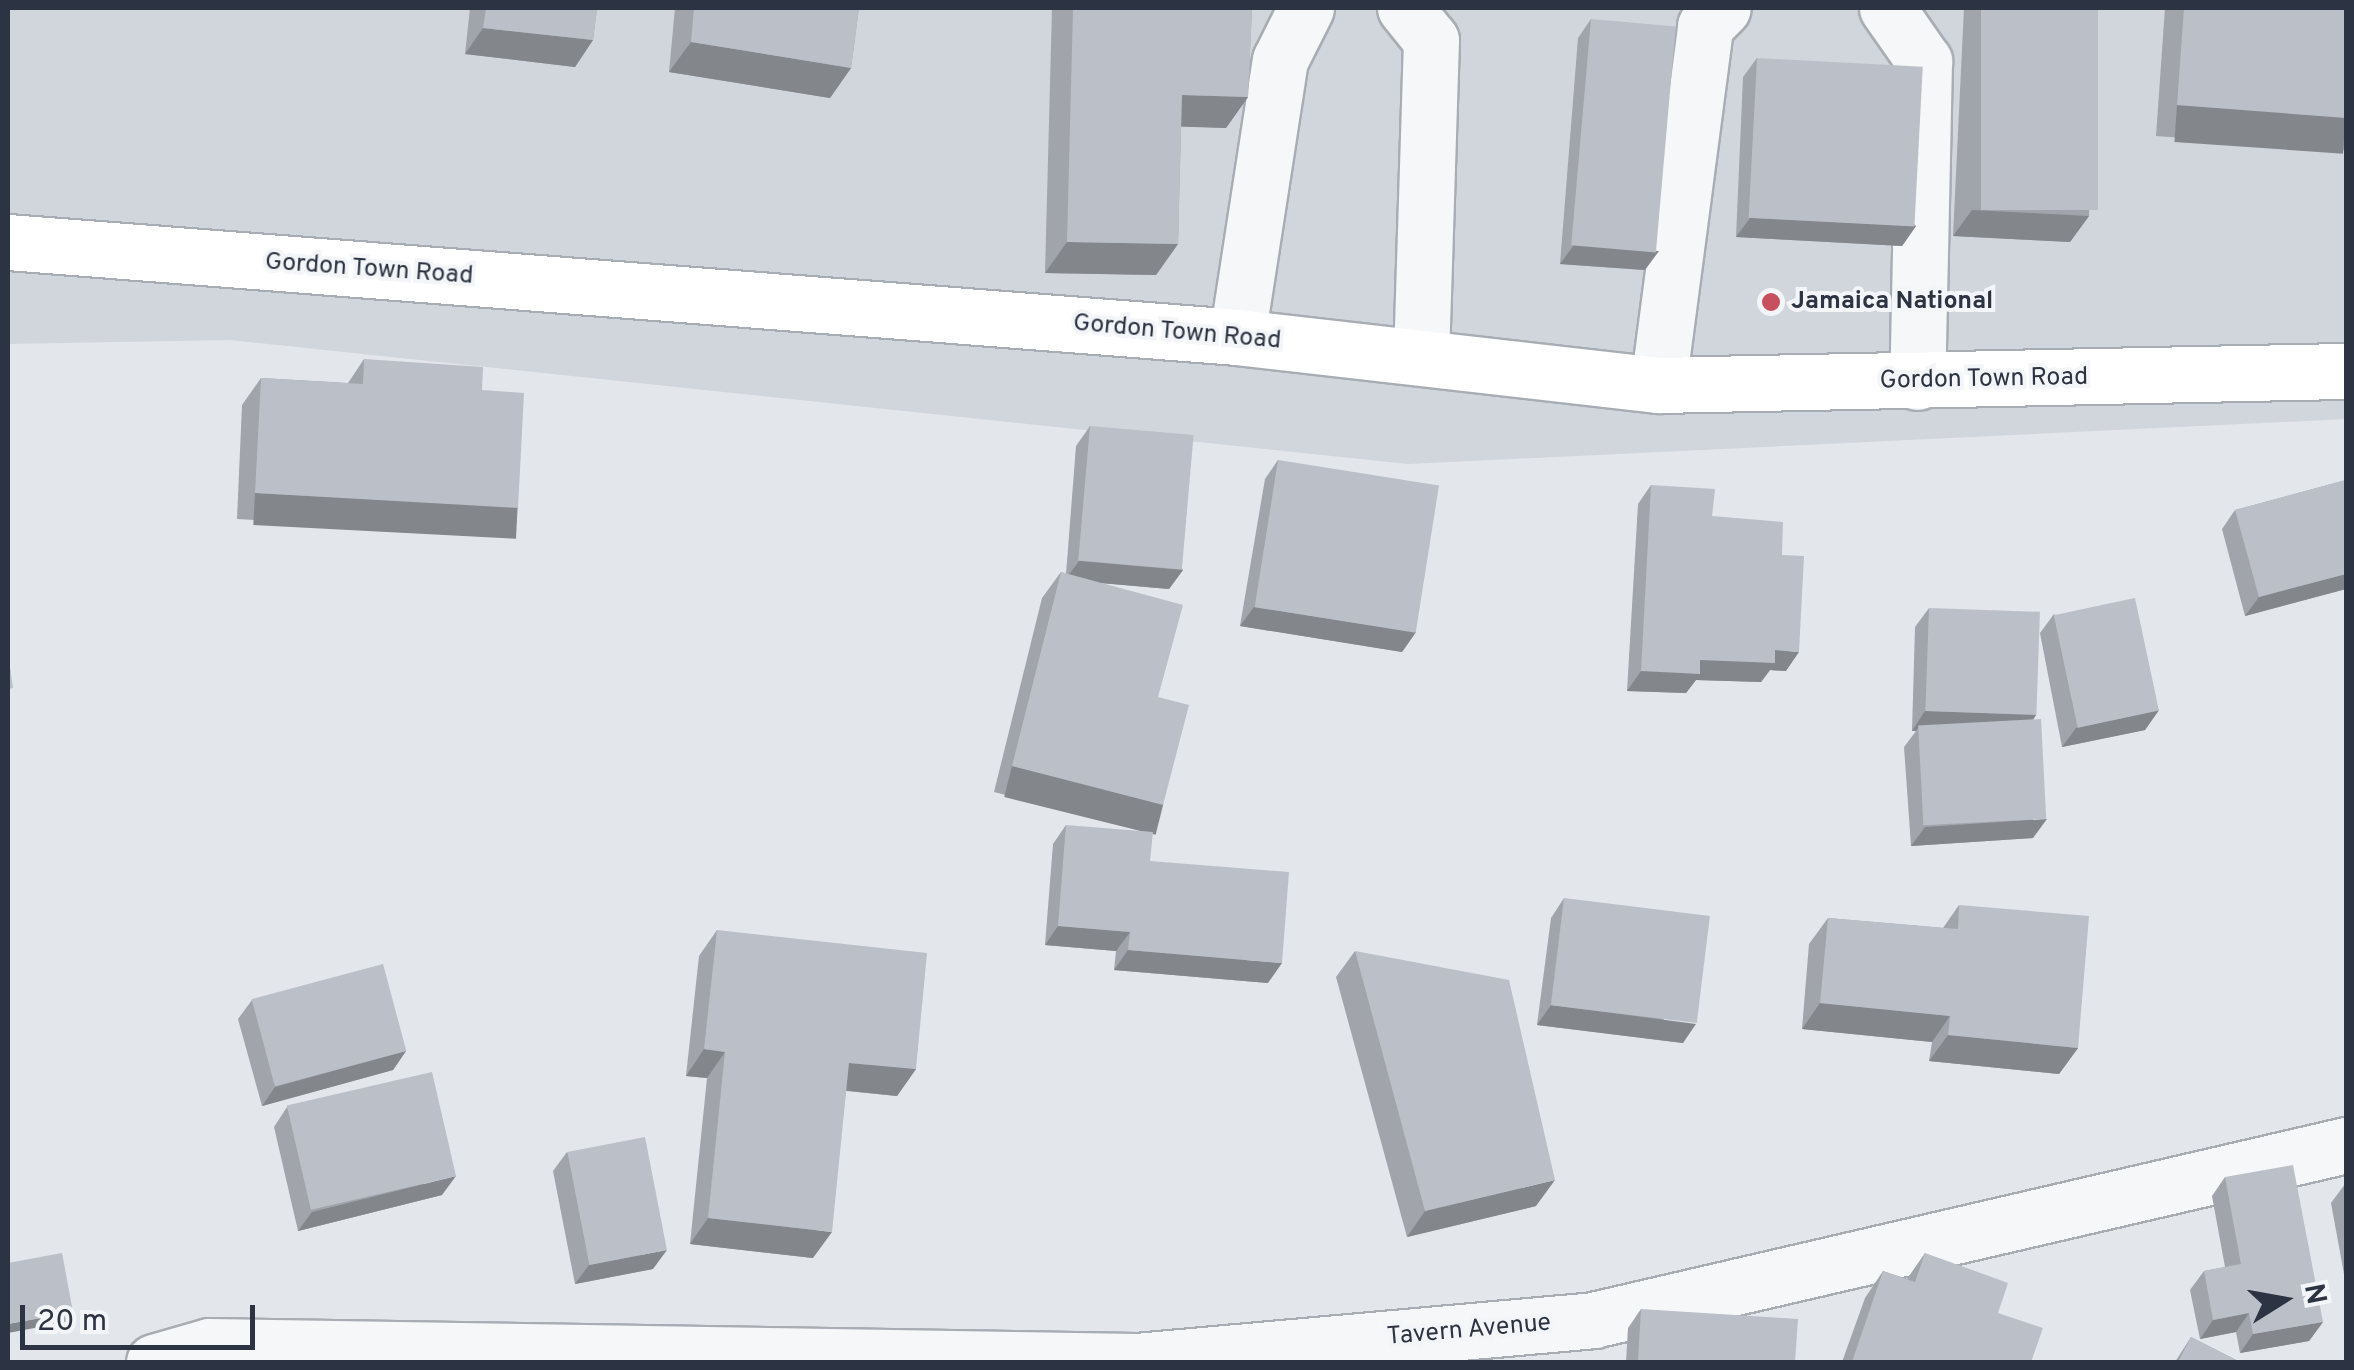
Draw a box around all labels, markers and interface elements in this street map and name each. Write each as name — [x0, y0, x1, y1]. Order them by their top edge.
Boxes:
street label: Gordon Town Road — [263, 248, 475, 292]
place label: Jamaica National — [1791, 287, 1993, 317]
marker: Jamaica National — [1760, 291, 1782, 313]
street label: Gordon Town Road — [1071, 309, 1283, 357]
street label: Gordon Town Road — [1879, 363, 2089, 397]
north arrow — [2234, 1250, 2334, 1350]
text: N — [2294, 1281, 2333, 1308]
scale bar — [25, 1285, 260, 1347]
text: 20 m — [37, 1304, 107, 1341]
street label: Tavern Avenue — [1385, 1309, 1553, 1353]

